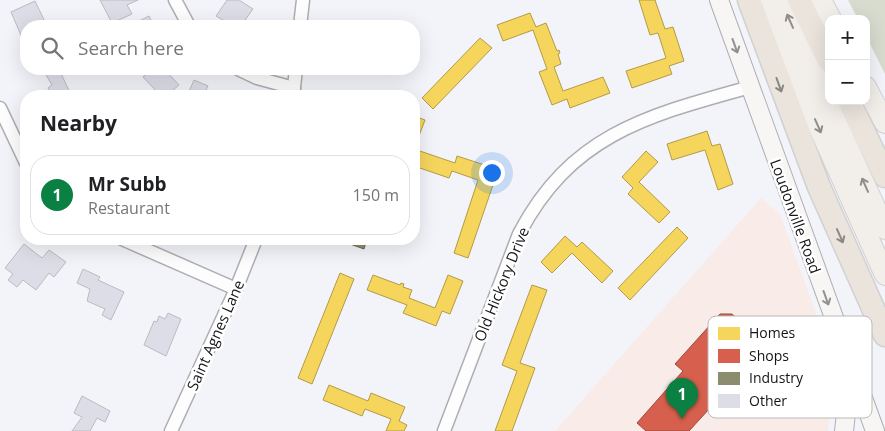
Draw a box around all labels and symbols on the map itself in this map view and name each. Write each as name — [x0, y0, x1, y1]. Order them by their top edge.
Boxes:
one-way arrow — [785, 14, 795, 29]
one-way arrow — [731, 38, 740, 53]
one-way arrow — [775, 77, 784, 92]
one-way arrow — [814, 118, 824, 133]
street label: Loudonville Road — [766, 156, 826, 276]
your location — [479, 160, 505, 186]
one-way arrow — [859, 178, 869, 193]
street label: Old Hickory Drive — [469, 224, 533, 344]
one-way arrow — [836, 228, 845, 243]
street label: Saint Agnes Lane — [182, 277, 248, 393]
one-way arrow — [822, 289, 831, 305]
legend — [708, 316, 872, 418]
text: Homes — [749, 323, 796, 342]
text: Shops — [749, 346, 789, 365]
text: Industry — [749, 368, 804, 387]
pin: 1 — [666, 378, 698, 419]
text: Other — [749, 391, 787, 410]

